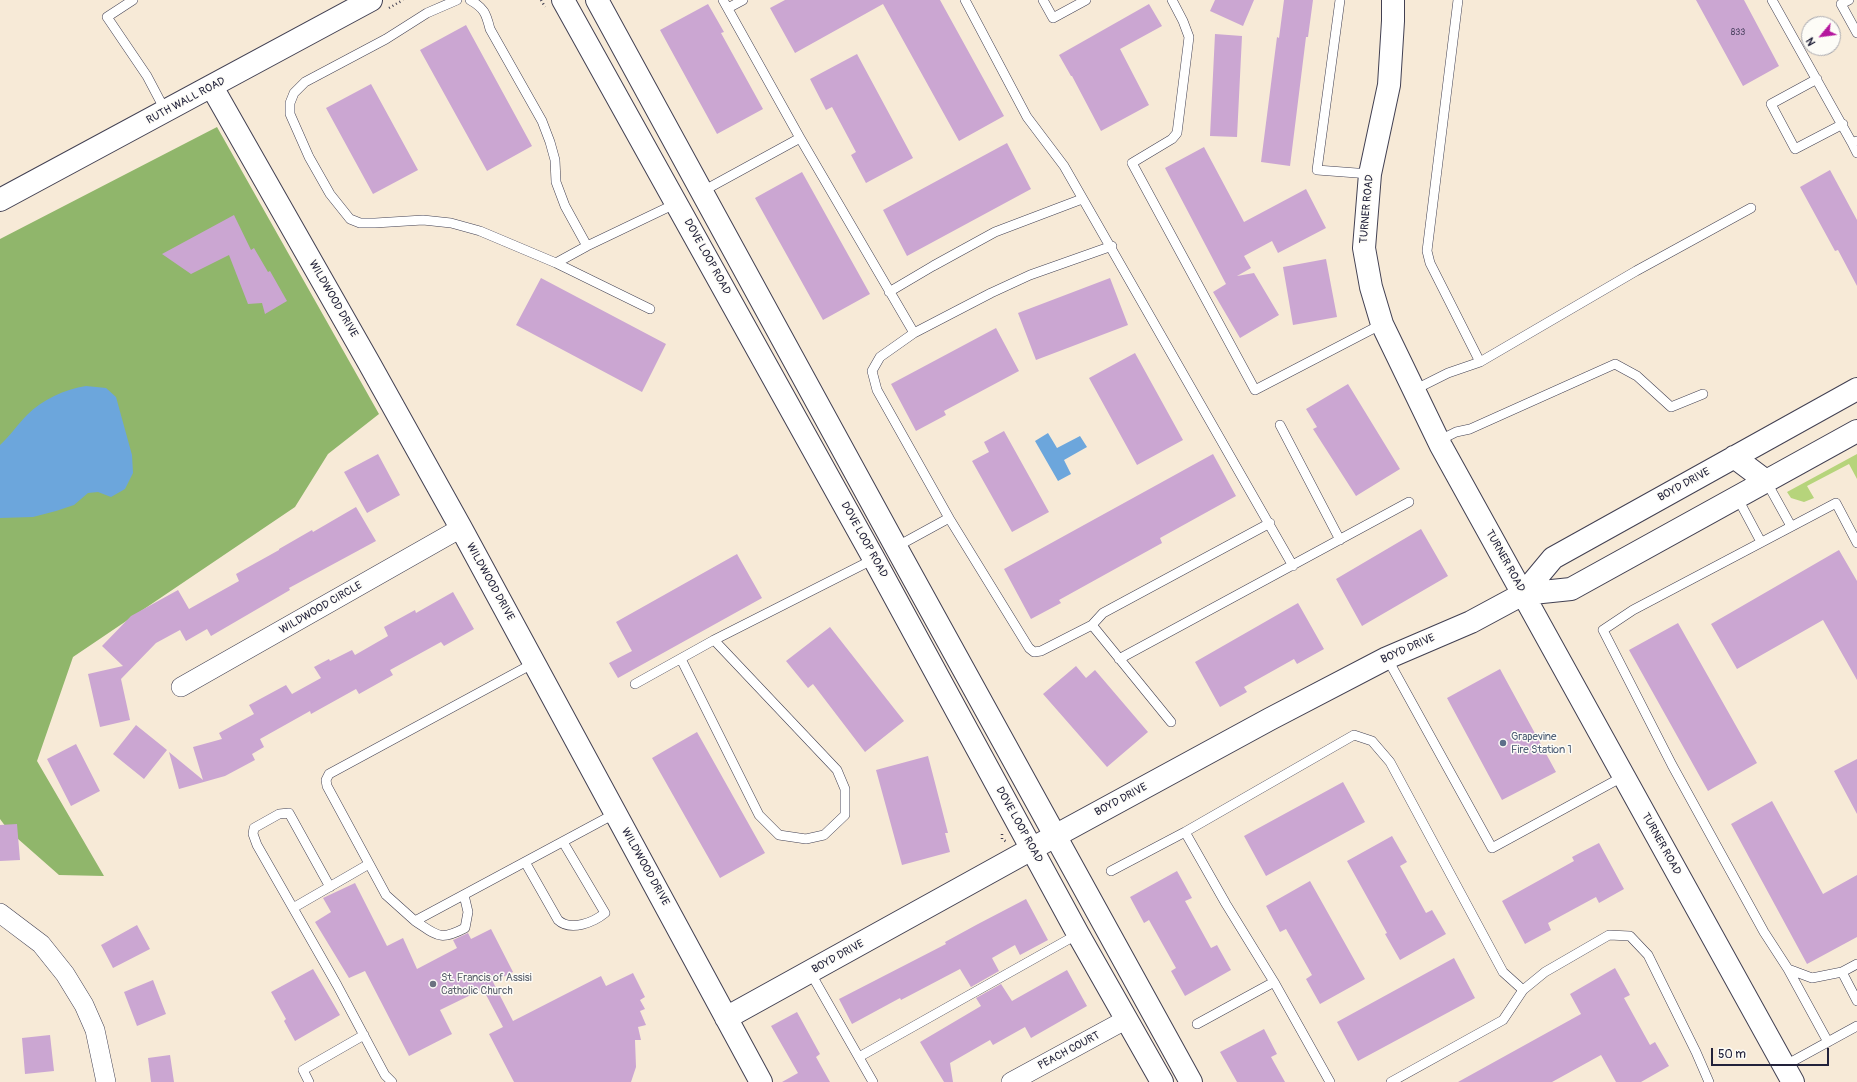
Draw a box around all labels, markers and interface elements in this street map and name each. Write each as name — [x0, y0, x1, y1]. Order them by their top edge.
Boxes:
north arrow — [1801, 16, 1841, 56]
house number: 833 — [1731, 28, 1745, 38]
text: N — [1803, 35, 1818, 48]
street label: RUTH WALL ROAD — [144, 75, 228, 127]
street label: TURNER ROAD — [1357, 174, 1377, 244]
street label: DOVE LOOP ROAD — [681, 217, 733, 297]
street label: WILDWOOD DRIVE — [306, 258, 360, 340]
street label: BOYD DRIVE — [1656, 465, 1712, 505]
street label: DOVE LOOP ROAD — [838, 500, 890, 580]
street label: TURNER ROAD — [1482, 528, 1528, 594]
street label: WILDWOOD DRIVE — [463, 541, 517, 623]
street label: WILDWOOD CIRCLE — [277, 579, 365, 637]
street label: BOYD DRIVE — [1379, 631, 1437, 667]
place label: Grapevine Fire Station 1 — [1511, 730, 1572, 756]
marker: Grapevine Fire Station 1 — [1498, 738, 1508, 748]
street label: BOYD DRIVE — [1092, 781, 1150, 819]
street label: DOVE LOOP ROAD — [993, 785, 1045, 865]
street label: TURNER ROAD — [1638, 811, 1684, 877]
street label: WILDWOOD DRIVE — [618, 826, 672, 908]
street label: BOYD DRIVE — [810, 937, 866, 977]
place label: St. Francis of Assisi Catholic Church — [441, 971, 532, 997]
marker: St. Francis of Assisi Catholic Church — [428, 979, 438, 989]
street label: PEACH COURT — [1036, 1029, 1102, 1073]
scale bar — [1713, 1040, 1831, 1066]
text: 50 m — [1718, 1047, 1746, 1062]

